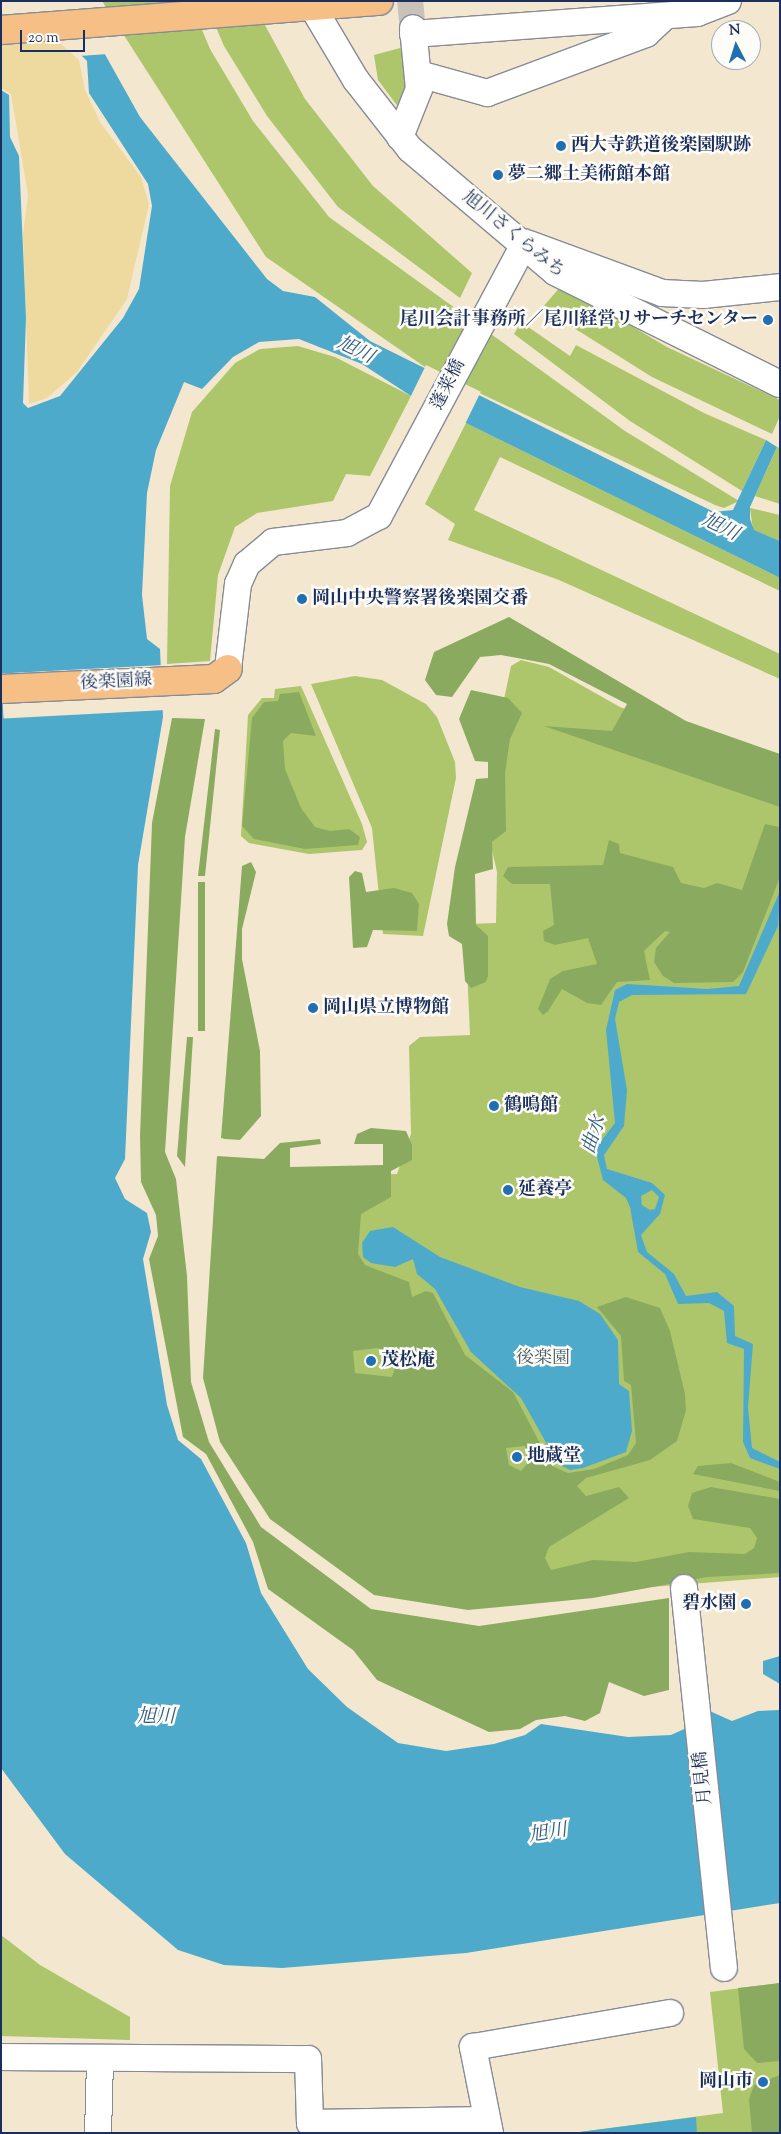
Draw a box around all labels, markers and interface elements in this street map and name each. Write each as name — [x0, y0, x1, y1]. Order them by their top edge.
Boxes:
scale bar — [22, 20, 88, 52]
north arrow — [711, 20, 761, 70]
text: N — [728, 21, 741, 42]
text: 20 m — [28, 28, 59, 49]
place label: 西大寺鉄道後楽園駅跡 — [571, 135, 751, 157]
marker: 西大寺鉄道後楽園駅跡 — [555, 140, 567, 152]
place label: 夢二郷土美術館本館 — [508, 164, 670, 186]
marker: 夢二郷土美術館本館 — [492, 169, 504, 181]
street label: 旭川さくらみち — [457, 187, 569, 283]
place label: 尾川会計事務所／尾川経営リサーチセンター — [398, 309, 758, 331]
marker: 尾川会計事務所／尾川経営リサーチセンター — [762, 314, 774, 326]
water label: 旭川 — [333, 332, 377, 370]
street label: 蓬莱橋 — [427, 356, 471, 414]
water label: 旭川 — [698, 509, 742, 547]
place label: 岡山中央警察署後楽園交番 — [312, 588, 528, 610]
marker: 岡山中央警察署後楽園交番 — [296, 593, 308, 605]
street label: 後楽園線 — [79, 670, 153, 696]
place label: 岡山県立博物館 — [323, 997, 449, 1019]
marker: 岡山県立博物館 — [307, 1002, 319, 1014]
place label: 鶴鳴館 — [504, 1095, 558, 1117]
marker: 鶴鳴館 — [488, 1100, 500, 1112]
water label: 曲水 — [578, 1113, 612, 1157]
place label: 延養亭 — [518, 1179, 572, 1201]
marker: 延養亭 — [502, 1184, 514, 1196]
park label: 後楽園 — [516, 1348, 570, 1370]
place label: 茂松庵 — [381, 1350, 435, 1372]
marker: 茂松庵 — [365, 1355, 377, 1367]
place label: 地蔵堂 — [527, 1446, 581, 1468]
marker: 地蔵堂 — [511, 1451, 523, 1463]
place label: 碧水園 — [682, 1593, 736, 1615]
marker: 碧水園 — [740, 1598, 752, 1610]
water label: 旭川 — [137, 1707, 175, 1729]
street label: 月見橋 — [690, 1750, 718, 1806]
water label: 旭川 — [527, 1820, 569, 1848]
place label: 岡山市 — [699, 2071, 753, 2093]
marker: 岡山市 — [757, 2076, 769, 2088]

